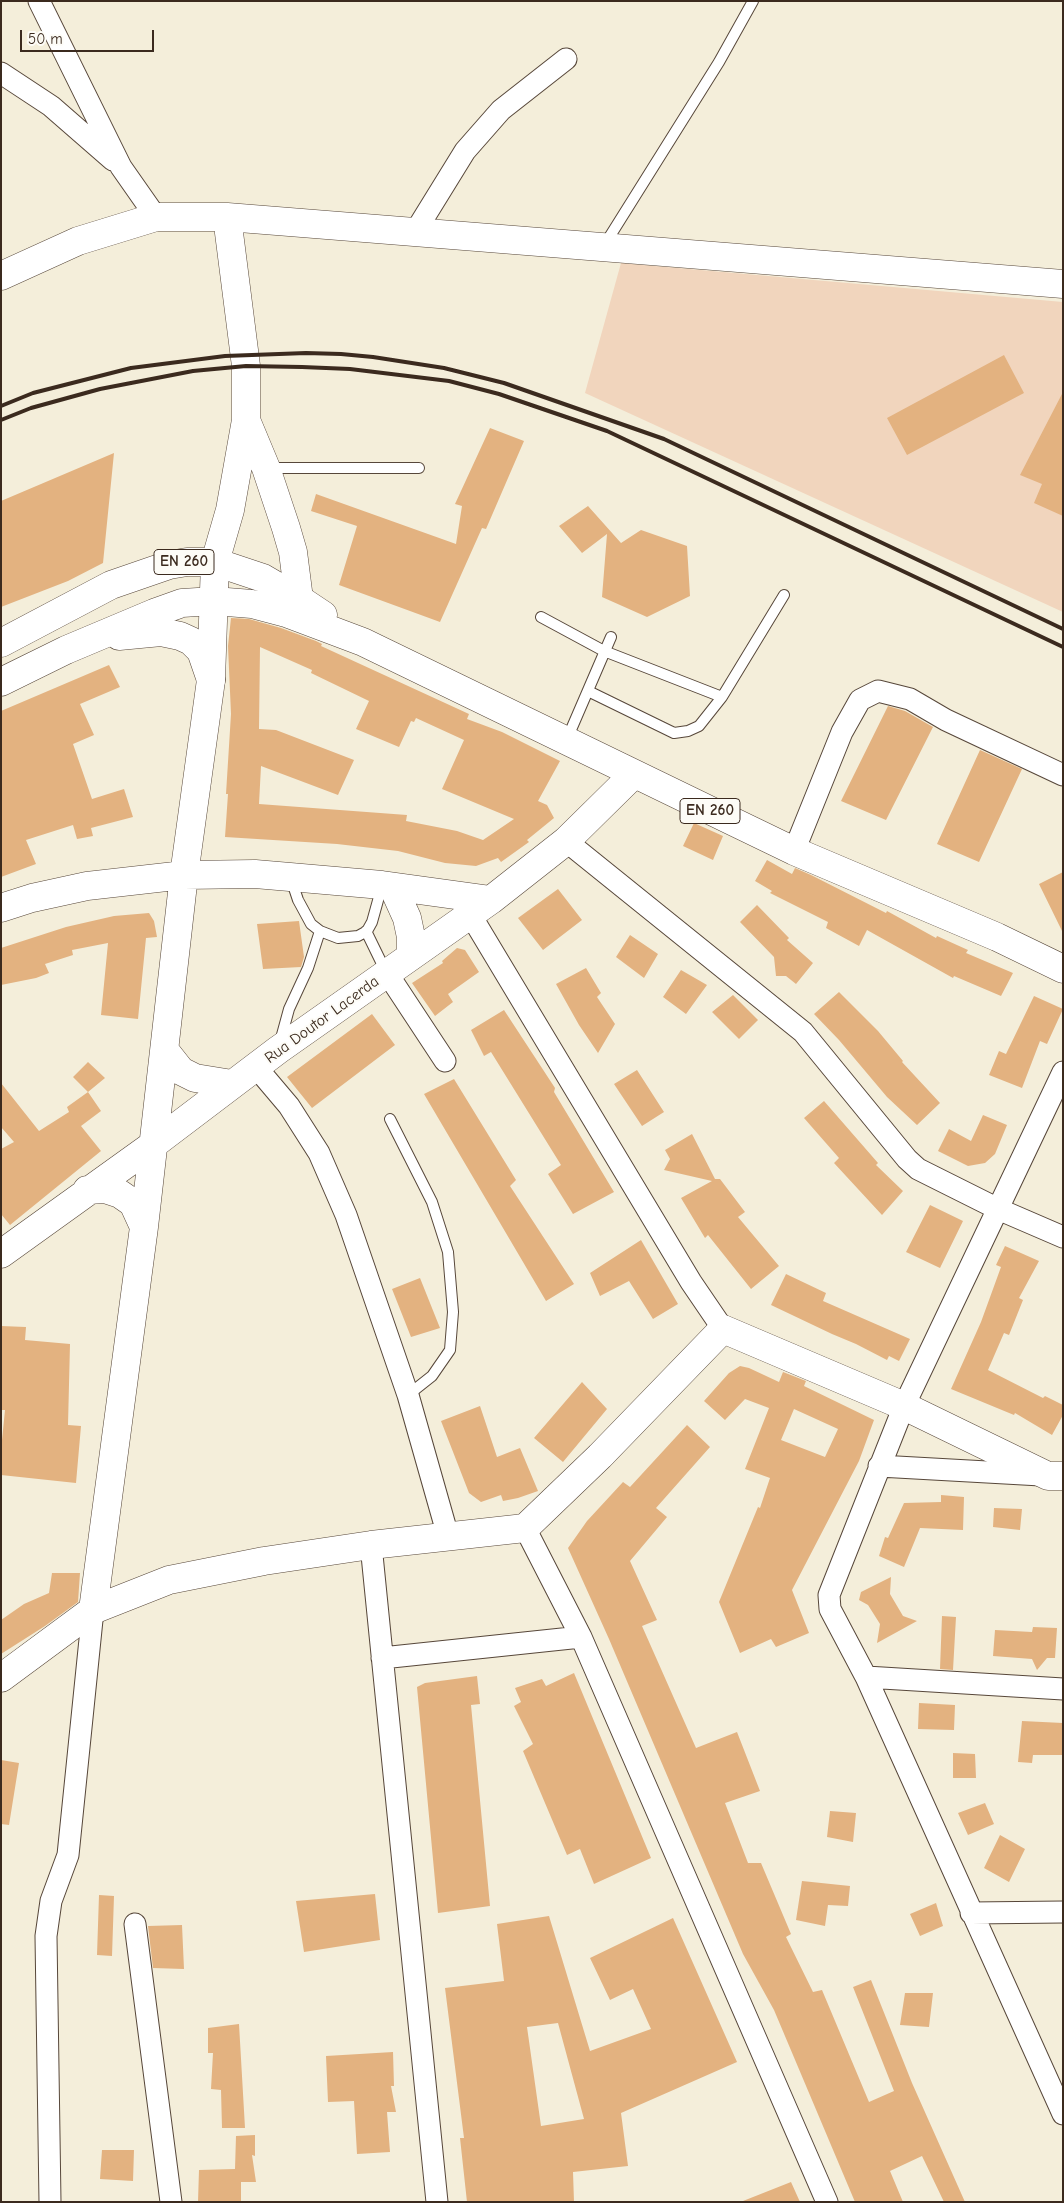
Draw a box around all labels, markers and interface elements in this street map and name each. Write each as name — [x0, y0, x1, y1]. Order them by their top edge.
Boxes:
scale bar — [22, 20, 156, 52]
text: 50 m — [28, 30, 63, 48]
road number: EN 260 — [154, 550, 214, 574]
road number: EN 260 — [680, 798, 740, 824]
street label: Rua Doutor Lacerda — [261, 972, 383, 1068]

